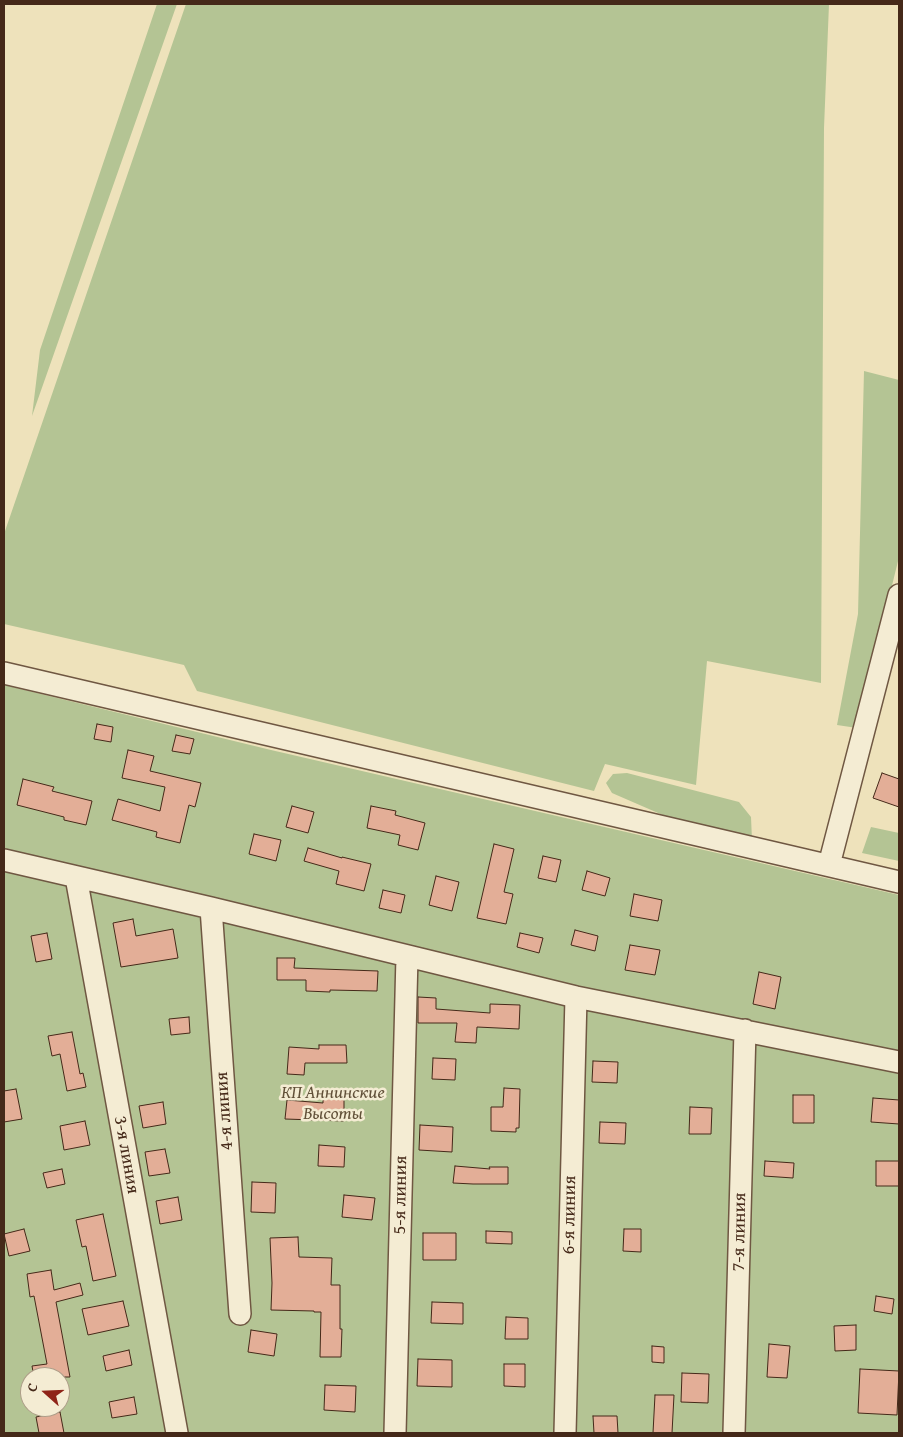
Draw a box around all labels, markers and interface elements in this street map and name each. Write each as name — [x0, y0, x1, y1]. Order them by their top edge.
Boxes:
street label: 4-я линия — [211, 1071, 239, 1151]
park label: КП Аннинские Высоты — [281, 1082, 385, 1124]
street label: 3-я линия — [109, 1114, 143, 1196]
street label: 5-я линия — [390, 1155, 412, 1235]
street label: 6-я линия — [559, 1175, 581, 1255]
street label: 7-я линия — [729, 1192, 751, 1272]
north arrow — [20, 1367, 70, 1417]
text: С — [21, 1380, 43, 1394]

